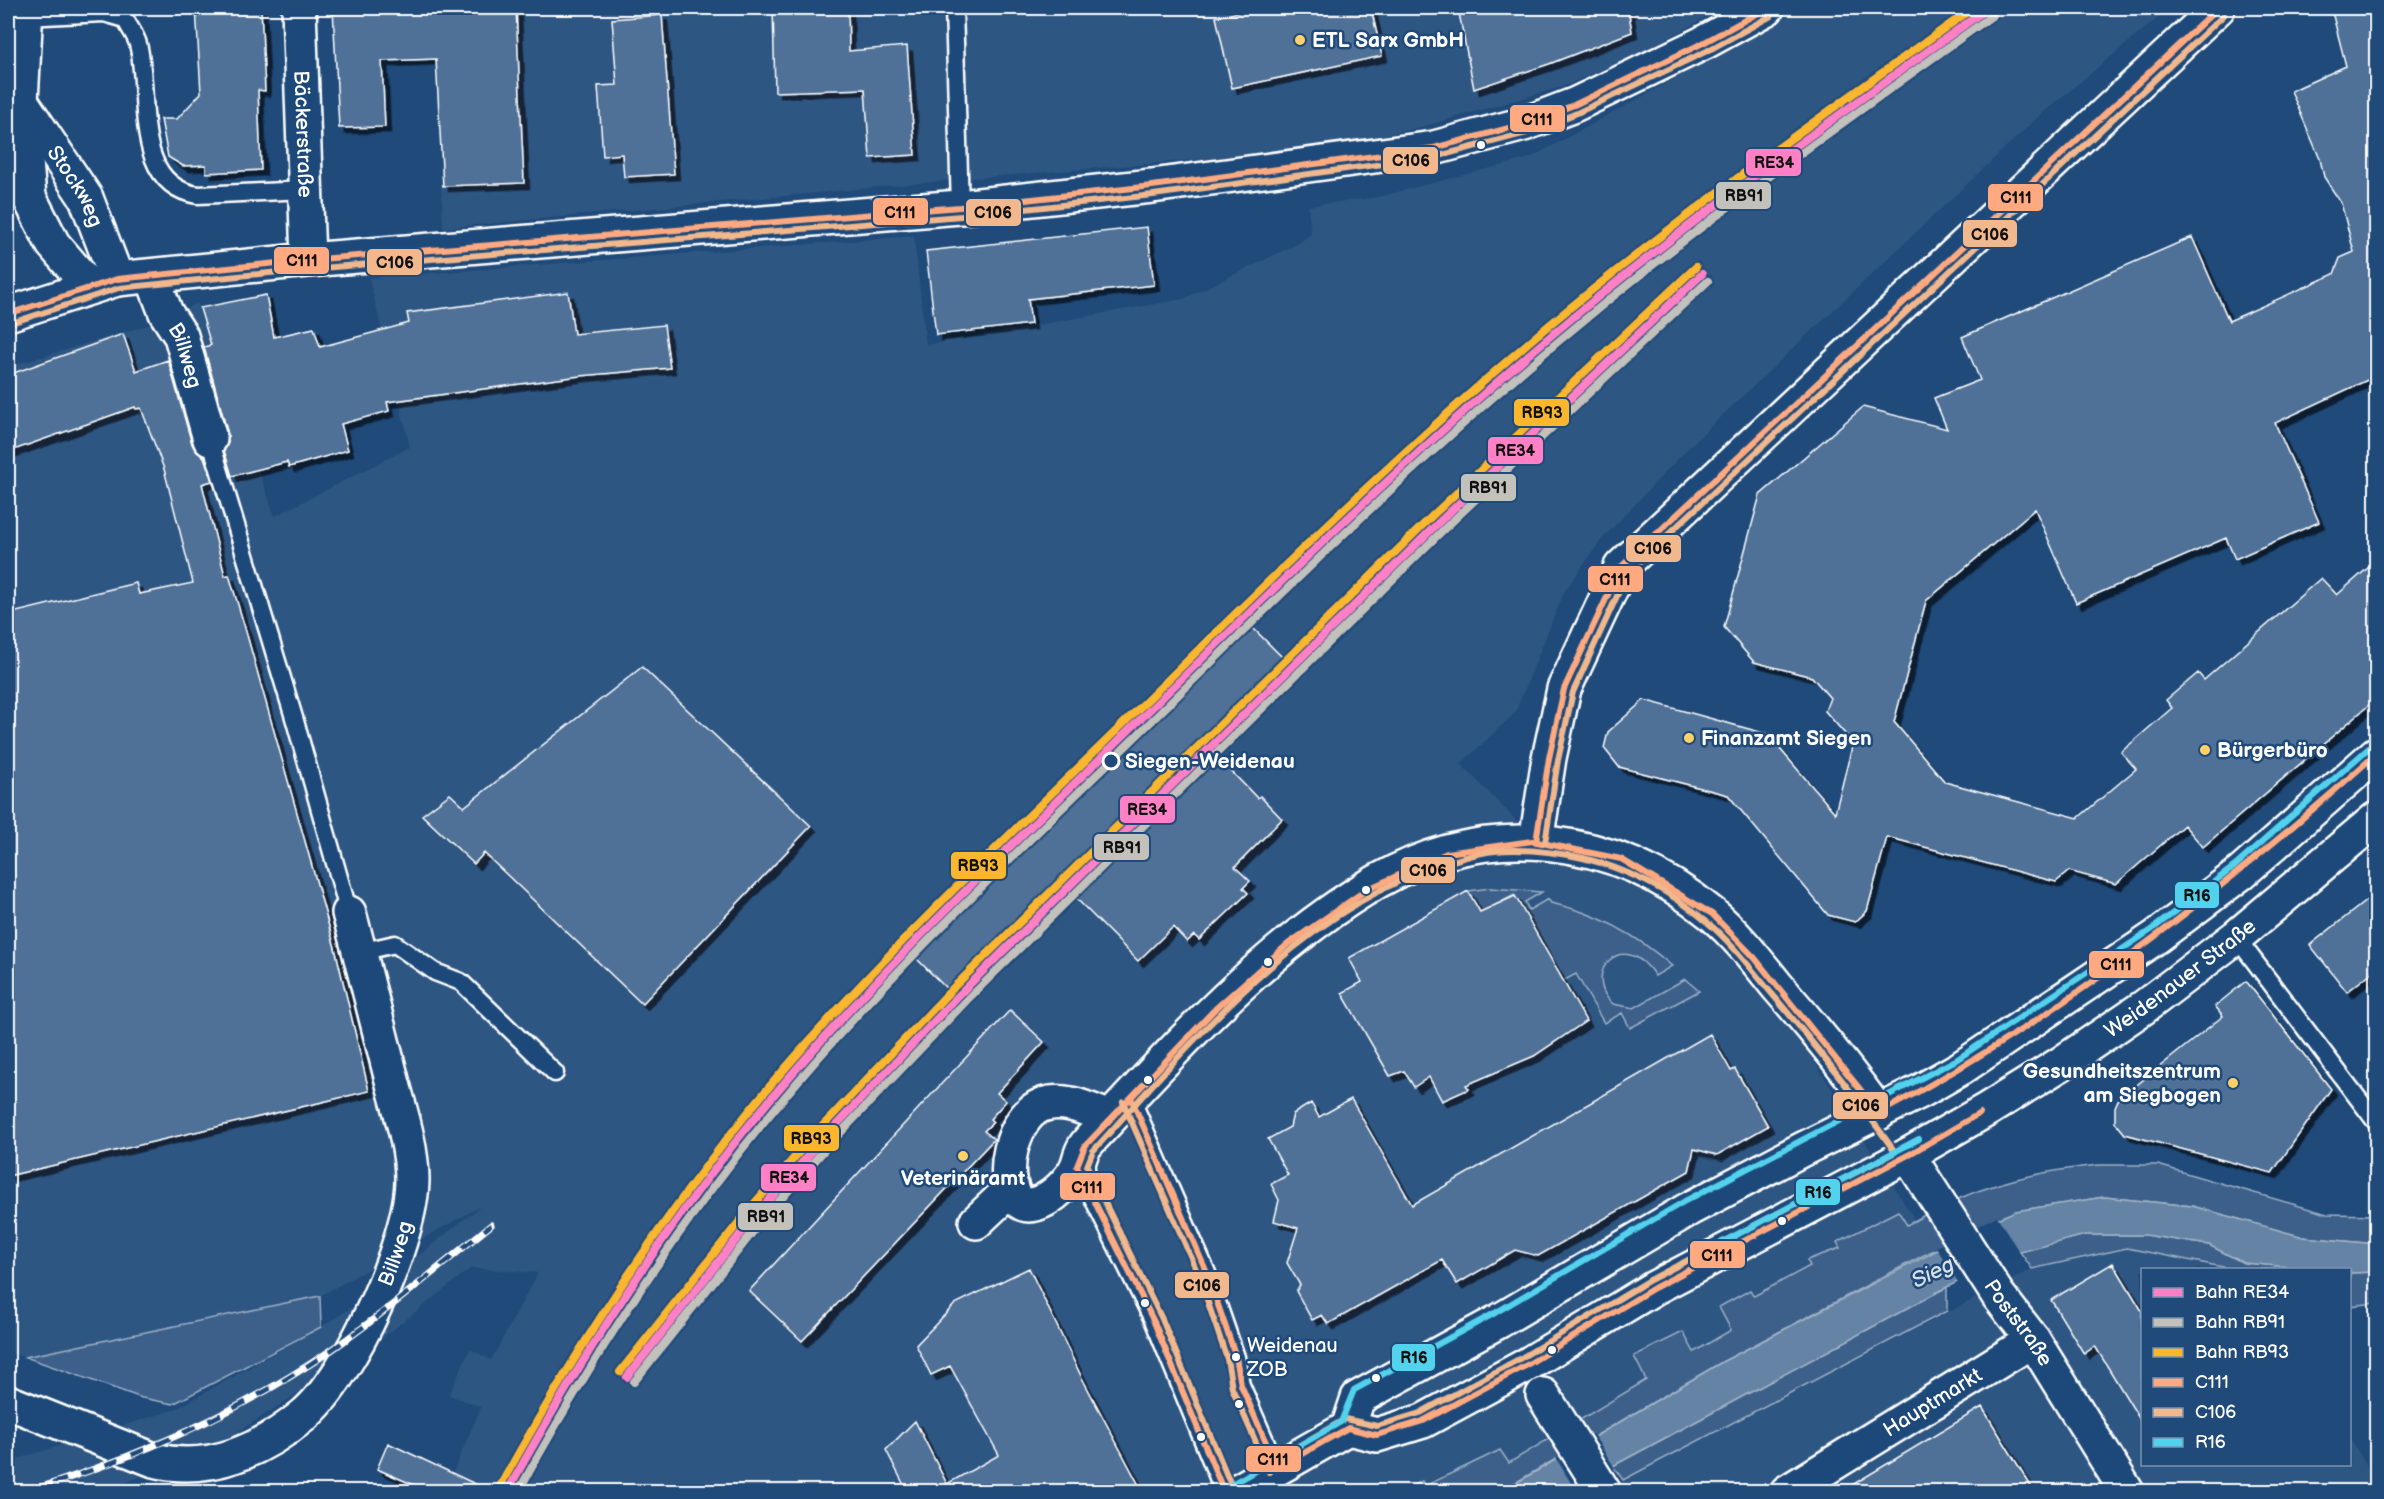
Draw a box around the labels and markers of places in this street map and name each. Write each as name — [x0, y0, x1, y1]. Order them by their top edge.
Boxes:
place label: ETL Sarx GmbH — [1312, 28, 1464, 53]
marker: ETL Sarx GmbH — [1293, 33, 1307, 47]
unlabelled marker — [1475, 139, 1487, 151]
place label: Finanzamt Siegen — [1701, 726, 1872, 751]
marker: Finanzamt Siegen — [1682, 731, 1696, 745]
place label: Bürgerbüro — [2217, 738, 2328, 763]
marker: Bürgerbüro — [2198, 743, 2212, 757]
place label: Siegen-Weidenau — [1125, 749, 1295, 774]
marker: Siegen-Weidenau — [1102, 752, 1120, 770]
unlabelled marker — [1360, 884, 1372, 896]
unlabelled marker — [1262, 956, 1274, 968]
place label: Gesundheitszentrum am Siegbogen — [2023, 1059, 2221, 1108]
unlabelled marker — [1142, 1074, 1154, 1086]
marker: Gesundheitszentrum am Siegbogen — [2226, 1076, 2240, 1090]
marker: Veterinäramt — [956, 1149, 970, 1163]
place label: Veterinäramt — [901, 1166, 1025, 1191]
unlabelled marker — [1776, 1215, 1788, 1227]
unlabelled marker — [1139, 1297, 1151, 1309]
place label: Weidenau ZOB — [1246, 1334, 1338, 1382]
unlabelled marker — [1546, 1344, 1558, 1356]
marker: Weidenau ZOB — [1230, 1351, 1242, 1363]
unlabelled marker — [1370, 1372, 1382, 1384]
unlabelled marker — [1233, 1398, 1245, 1410]
unlabelled marker — [1195, 1431, 1207, 1443]

